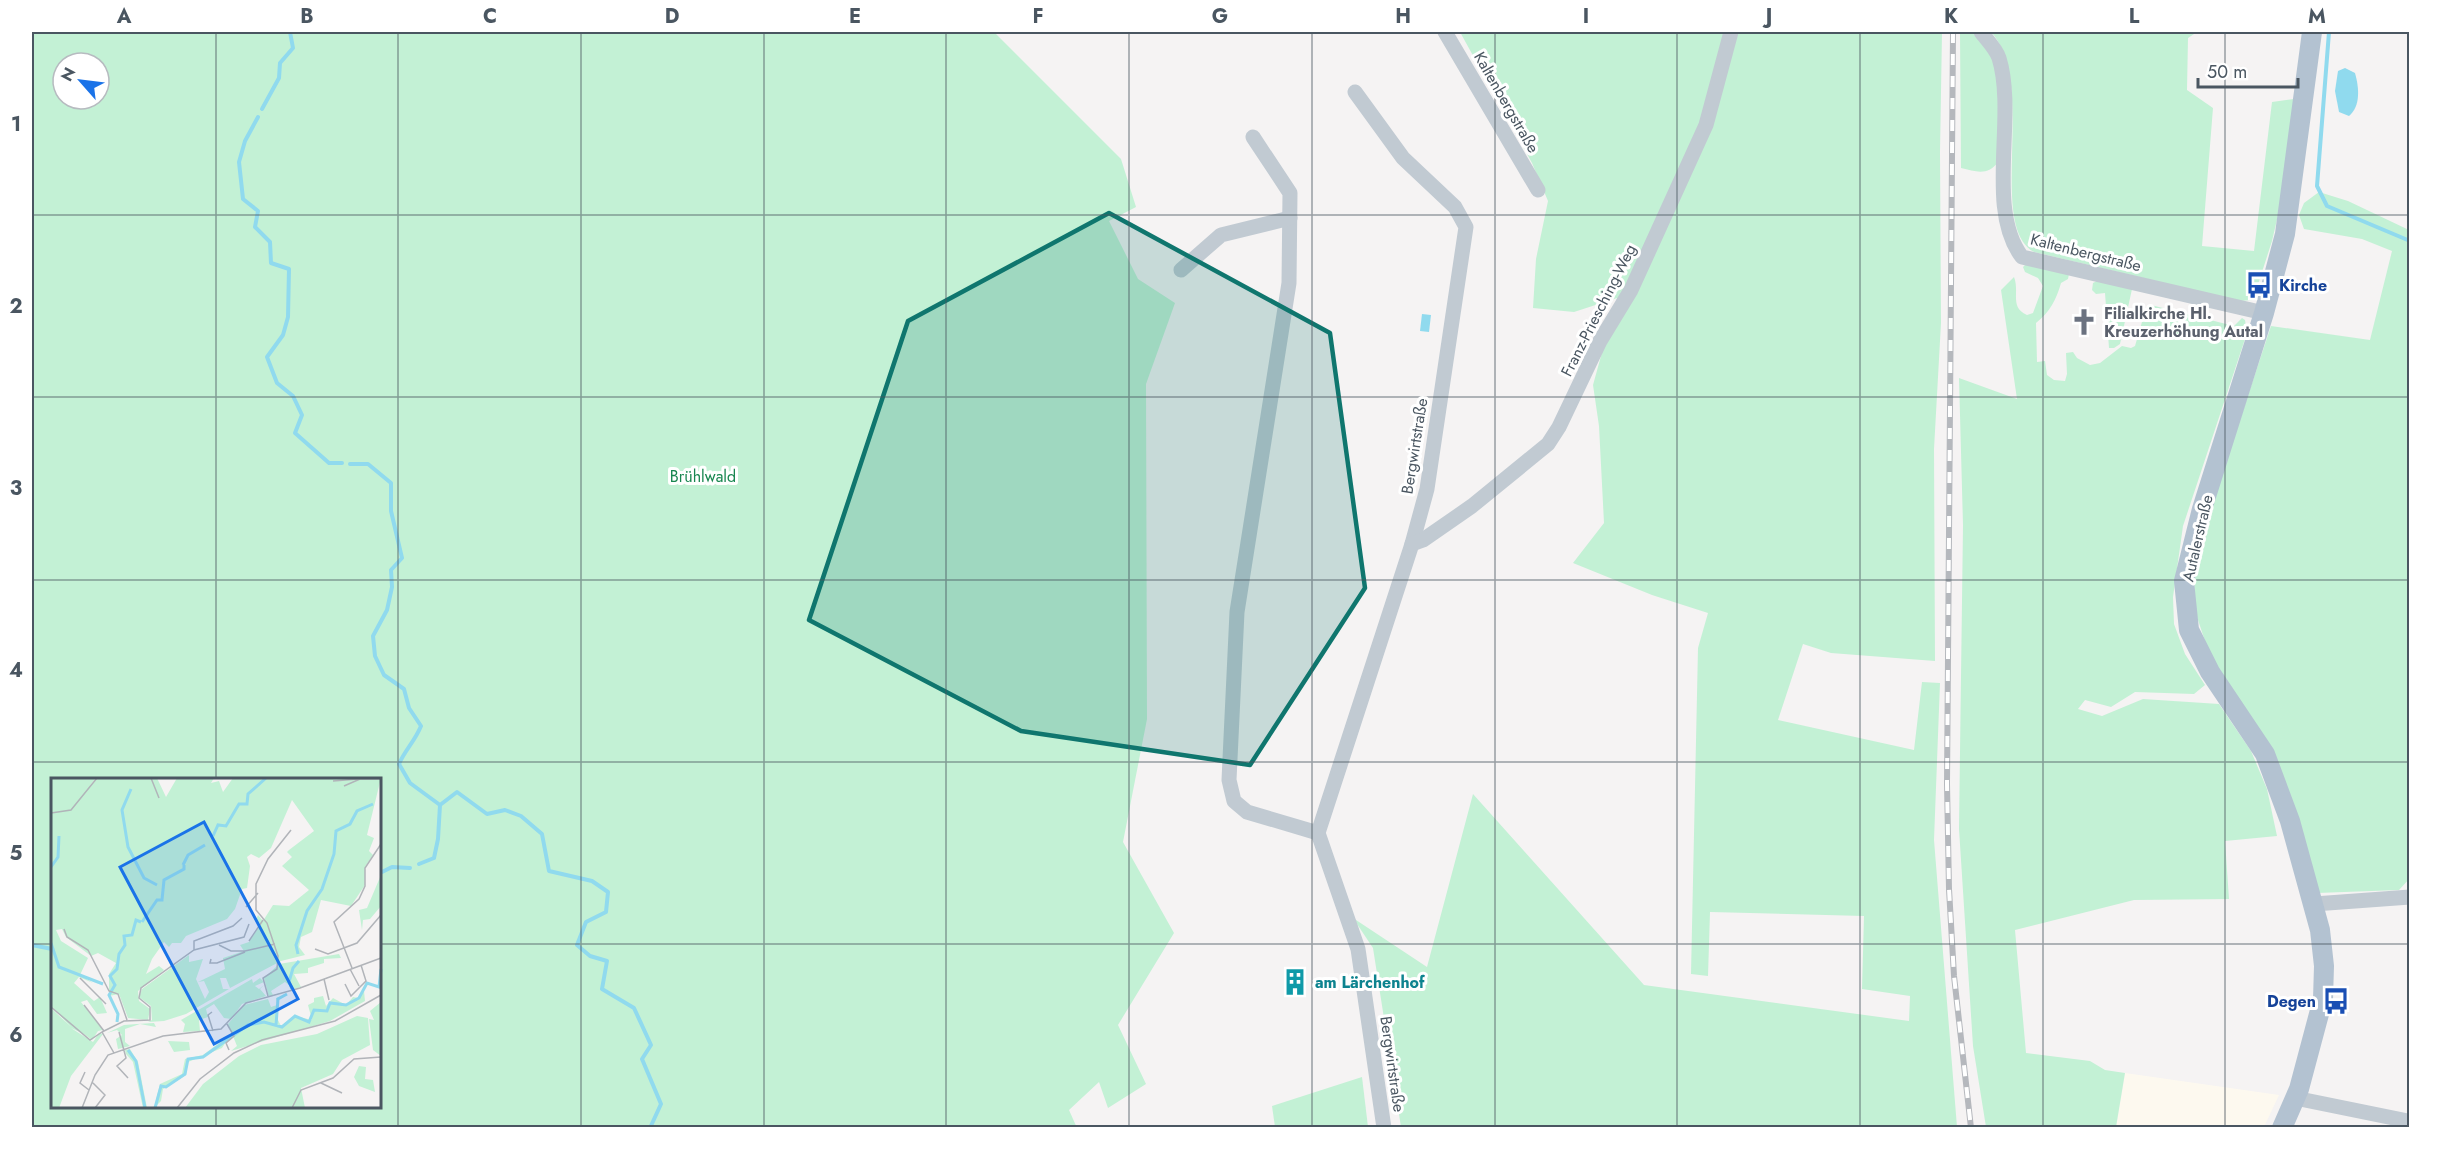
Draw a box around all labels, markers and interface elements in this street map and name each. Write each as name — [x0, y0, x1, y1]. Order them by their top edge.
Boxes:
text: A — [116, 2, 132, 31]
text: B — [300, 2, 314, 31]
text: C — [483, 2, 497, 31]
text: D — [665, 2, 679, 31]
text: E — [849, 2, 861, 31]
text: F — [1032, 2, 1044, 31]
text: G — [1212, 2, 1228, 31]
text: H — [1395, 2, 1411, 31]
text: I — [1583, 2, 1589, 31]
text: J — [1762, 2, 1772, 31]
text: K — [1944, 2, 1958, 31]
text: L — [2129, 2, 2140, 31]
text: M — [2308, 2, 2326, 31]
street label: Kaltenbergstraße — [1468, 47, 1545, 157]
north arrow — [51, 51, 111, 111]
scale bar — [2198, 51, 2298, 89]
text: 50 m — [2207, 59, 2247, 85]
text: N — [55, 63, 81, 85]
text: 1 — [11, 110, 21, 139]
street label: Kaltenbergstraße — [2028, 228, 2144, 277]
street label: Franz-Priesching-Weg — [1555, 240, 1642, 380]
bus stop icon: Kirche — [2244, 270, 2274, 300]
place label: Kirche — [2279, 274, 2327, 297]
text: 2 — [9, 292, 23, 321]
place label: Filialkirche Hl. Kreuzerhöhung Autal — [2104, 302, 2263, 343]
church icon: Filialkirche Hl. Kreuzerhöhung Autal — [2069, 307, 2099, 337]
street label: Bergwirtstraße — [1396, 397, 1433, 496]
park label: Brühlwald — [670, 465, 736, 488]
text: 3 — [10, 474, 22, 503]
street label: Autalerstraße — [2176, 492, 2219, 584]
text: 4 — [9, 656, 23, 685]
inset map — [51, 778, 381, 1108]
text: 5 — [10, 839, 23, 868]
building icon: am Lärchenhof — [1280, 967, 1310, 997]
place label: am Lärchenhof — [1315, 971, 1426, 994]
bus stop icon: Degen — [2321, 986, 2351, 1016]
place label: Degen — [2267, 990, 2316, 1013]
street label: Bergwirtstraße — [1374, 1015, 1411, 1114]
text: 6 — [9, 1021, 23, 1050]

